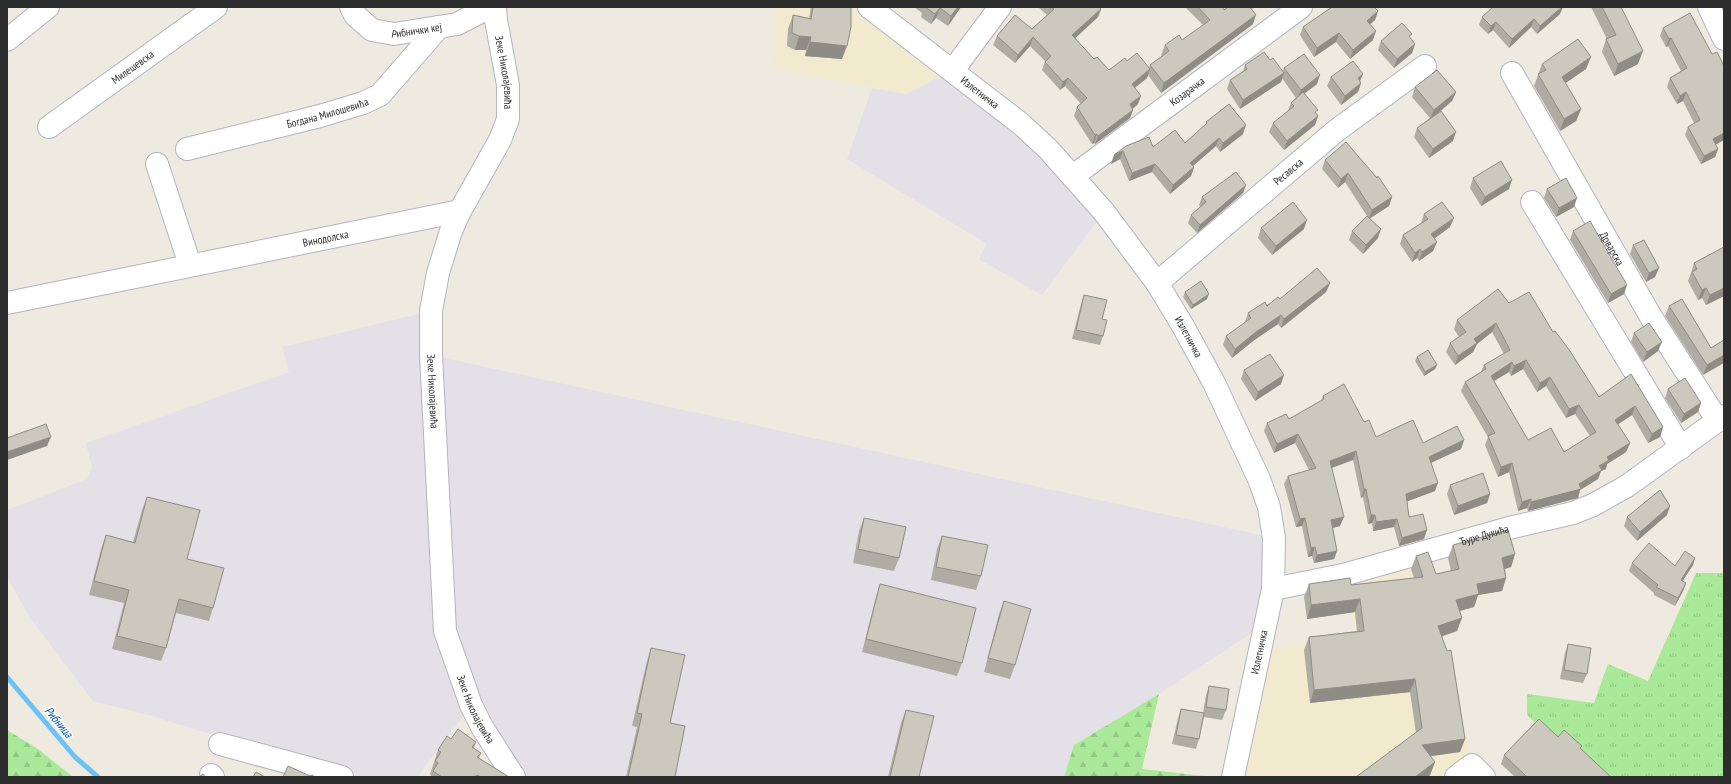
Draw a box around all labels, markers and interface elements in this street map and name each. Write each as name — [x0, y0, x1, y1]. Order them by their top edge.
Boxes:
street label: Рибнички кеј — [390, 19, 443, 41]
street label: Зеке Николајевића — [492, 34, 515, 109]
street label: Милешевска — [109, 47, 157, 87]
street label: Излетничка — [958, 73, 1002, 112]
street label: Козарачка — [1167, 74, 1207, 109]
street label: Богдана Милошевића — [285, 94, 371, 131]
street label: Ресавска — [1270, 155, 1306, 188]
street label: Винодолска — [301, 227, 350, 250]
street label: Дрварска — [1597, 229, 1627, 268]
street label: Излетничка — [1172, 314, 1206, 360]
street label: Зеке Николајевића — [424, 354, 442, 429]
street label: Ђуре Дукића — [1458, 521, 1510, 549]
street label: Излетничка — [1247, 629, 1271, 675]
street label: Зеке Николајевића — [454, 673, 498, 746]
water label: Рибница — [42, 703, 77, 742]

